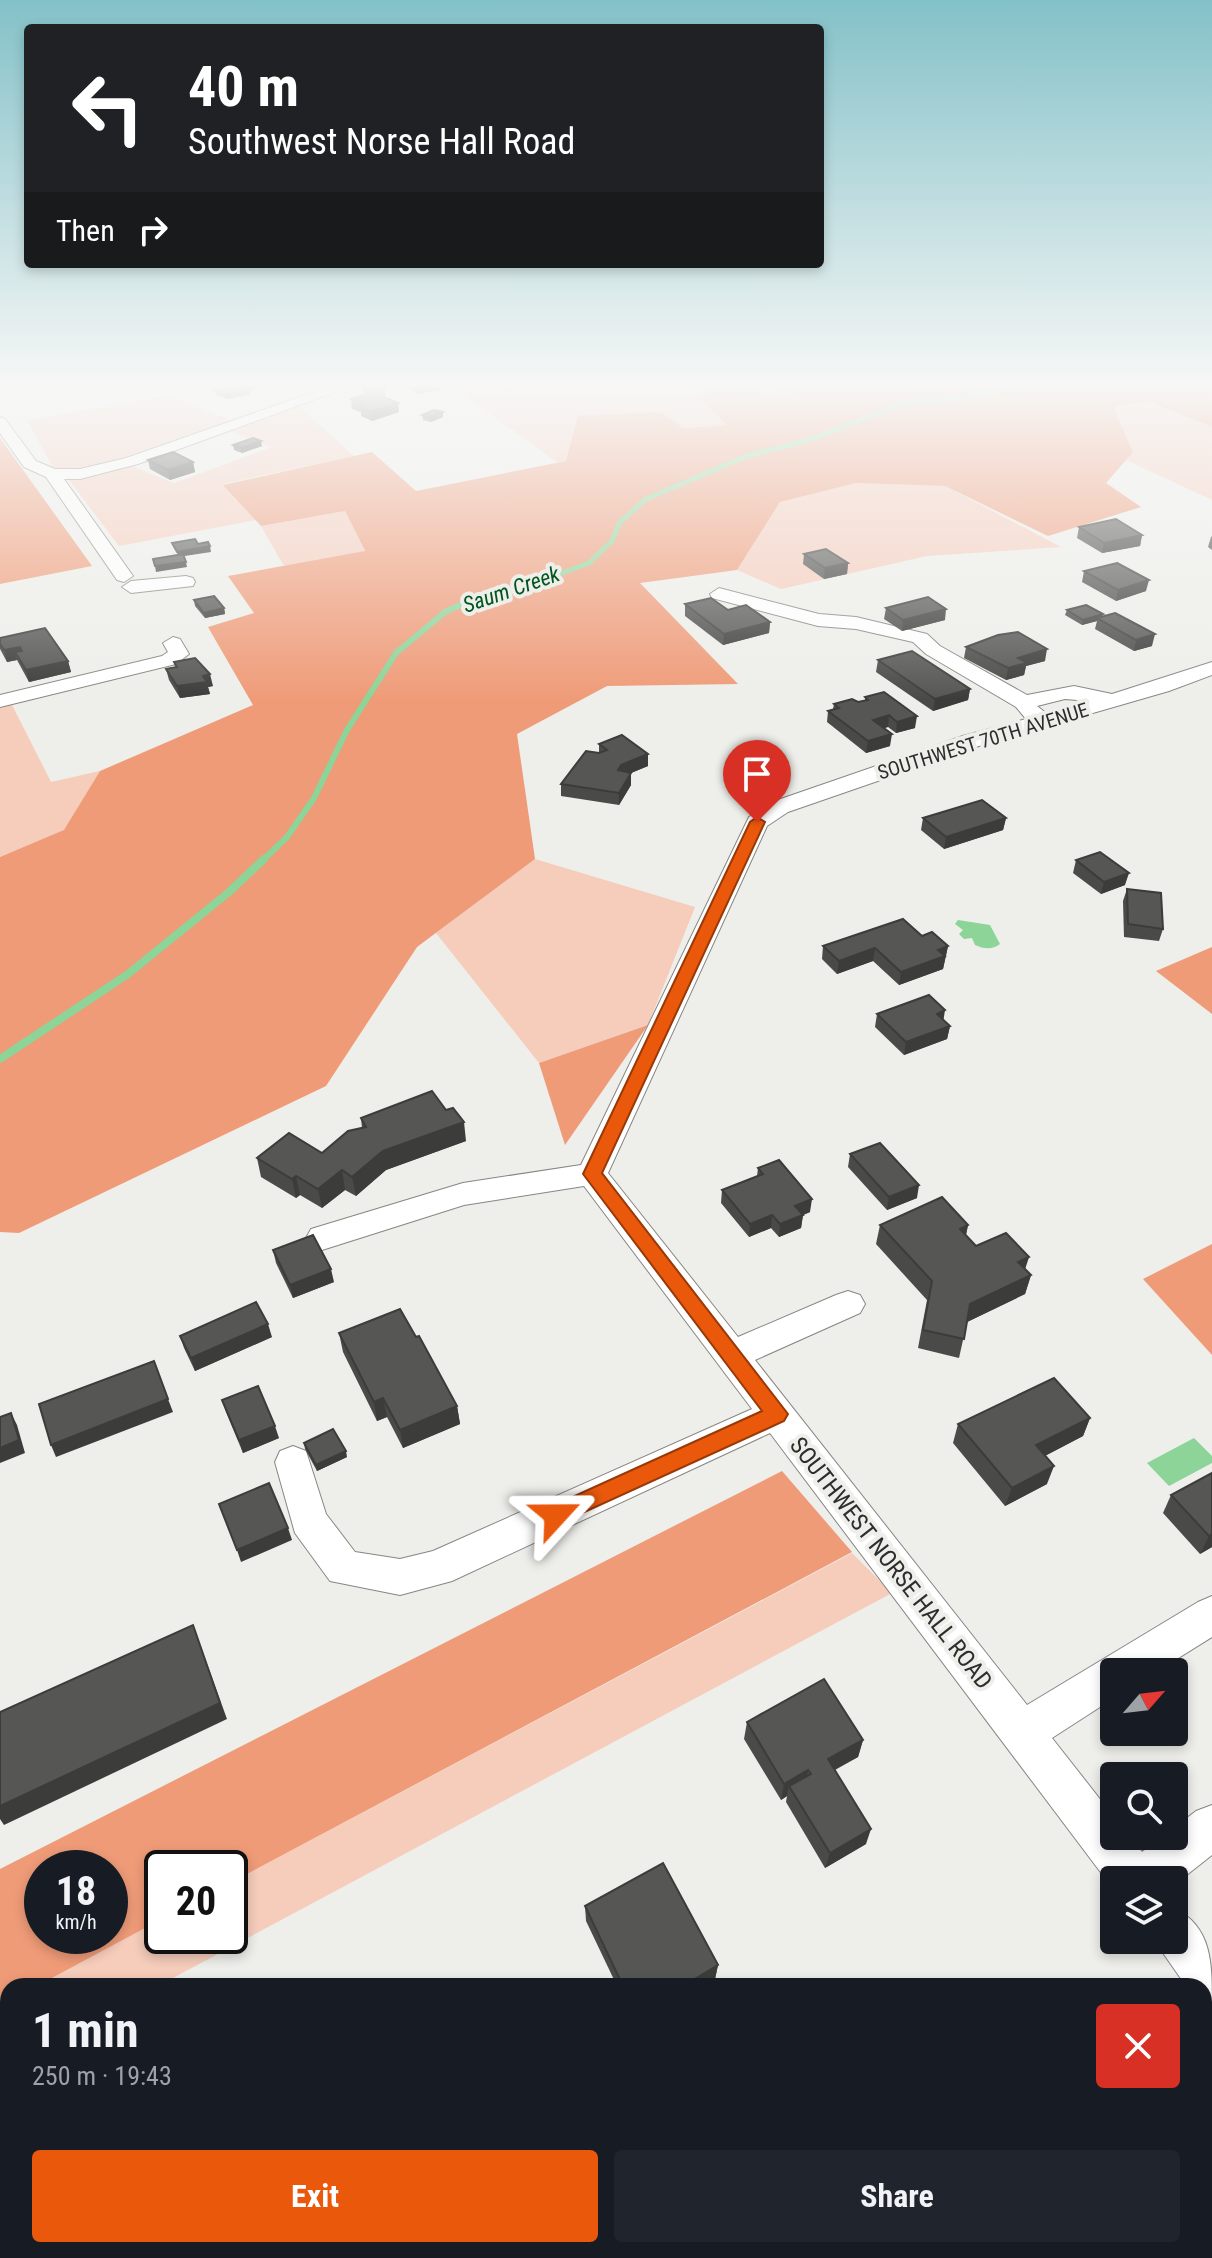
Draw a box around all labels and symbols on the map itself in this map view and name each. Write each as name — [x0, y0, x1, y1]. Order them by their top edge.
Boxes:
water label: Saum Creek — [459, 561, 563, 618]
street label: SOUTHWEST 70TH AVENUE — [875, 697, 1091, 785]
pin — [723, 740, 791, 822]
street label: SOUTHWEST NORSE HALL ROAD — [784, 1432, 998, 1694]
position arrow — [514, 1473, 598, 1557]
north arrow — [1100, 1658, 1188, 1746]
speed limit sign: 20 — [144, 1850, 248, 1954]

